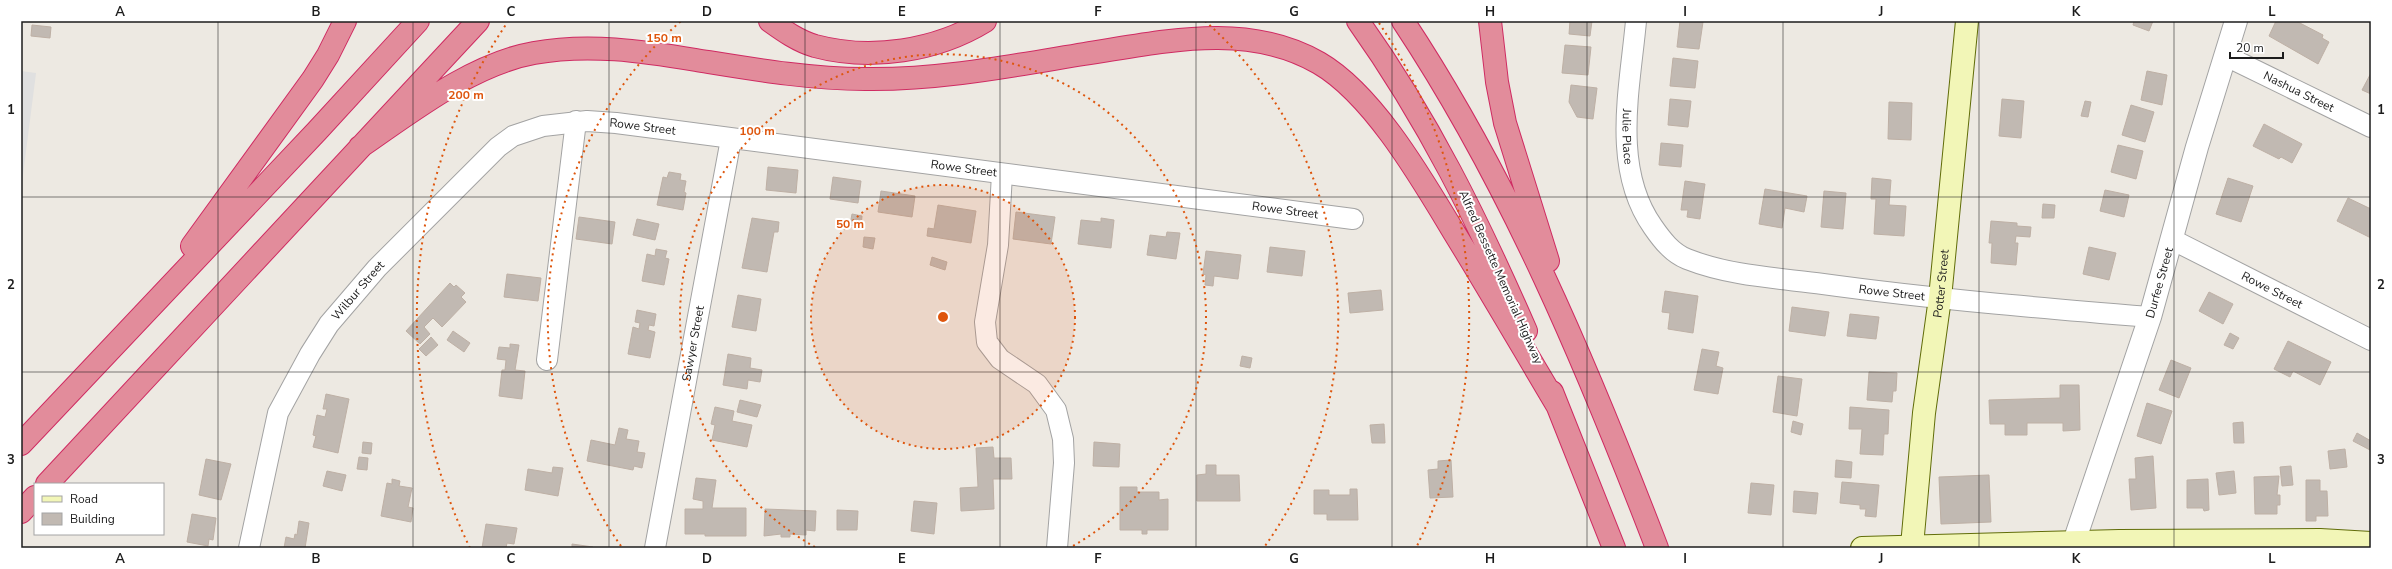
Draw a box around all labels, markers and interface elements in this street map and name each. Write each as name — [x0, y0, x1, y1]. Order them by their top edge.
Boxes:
text: A — [115, 3, 125, 21]
text: B — [312, 3, 321, 21]
text: C — [507, 3, 516, 21]
text: D — [702, 3, 712, 21]
text: E — [898, 3, 906, 21]
text: F — [1094, 3, 1102, 21]
text: G — [1289, 3, 1299, 21]
text: H — [1485, 3, 1495, 21]
text: I — [1683, 3, 1687, 21]
text: J — [1878, 3, 1883, 21]
text: K — [2072, 3, 2081, 21]
text: L — [2268, 3, 2276, 21]
text: 150 m — [646, 30, 682, 46]
scale bar — [2230, 34, 2283, 60]
text: 20 m — [2236, 40, 2264, 56]
street label: Nashua Street — [2261, 68, 2337, 116]
text: 200 m — [448, 87, 484, 103]
text: 1 — [7, 101, 15, 119]
text: 1 — [2377, 101, 2385, 119]
street label: Julie Place — [1618, 107, 1637, 165]
street label: Rowe Street — [609, 115, 678, 139]
text: 100 m — [739, 123, 775, 139]
street label: Rowe Street — [930, 156, 999, 181]
street label: Alfred Bessette Memorial Highway — [1455, 188, 1547, 367]
street label: Rowe Street — [1251, 198, 1320, 223]
text: 50 m — [836, 216, 864, 232]
street label: Durfee Street — [2142, 245, 2177, 320]
street label: Potter Street — [1929, 248, 1953, 319]
street label: Wilbur Street — [328, 257, 388, 323]
street label: Rowe Street — [2239, 268, 2306, 313]
text: 2 — [7, 276, 15, 294]
text: 2 — [2377, 276, 2385, 294]
street label: Rowe Street — [1858, 281, 1927, 305]
street label: Sawyer Street — [678, 304, 708, 383]
centre of rings — [936, 310, 950, 324]
text: 3 — [7, 451, 15, 469]
text: 3 — [2377, 451, 2385, 469]
legend — [34, 483, 164, 535]
text: Road — [70, 491, 98, 507]
text: Building — [70, 511, 115, 527]
text: A — [115, 550, 125, 568]
text: B — [312, 550, 321, 568]
text: C — [507, 550, 516, 568]
text: D — [702, 550, 712, 568]
text: E — [898, 550, 906, 568]
text: F — [1094, 550, 1102, 568]
text: G — [1289, 550, 1299, 568]
text: H — [1485, 550, 1495, 568]
text: I — [1683, 550, 1687, 568]
text: J — [1878, 550, 1883, 568]
text: K — [2072, 550, 2081, 568]
text: L — [2268, 550, 2276, 568]

